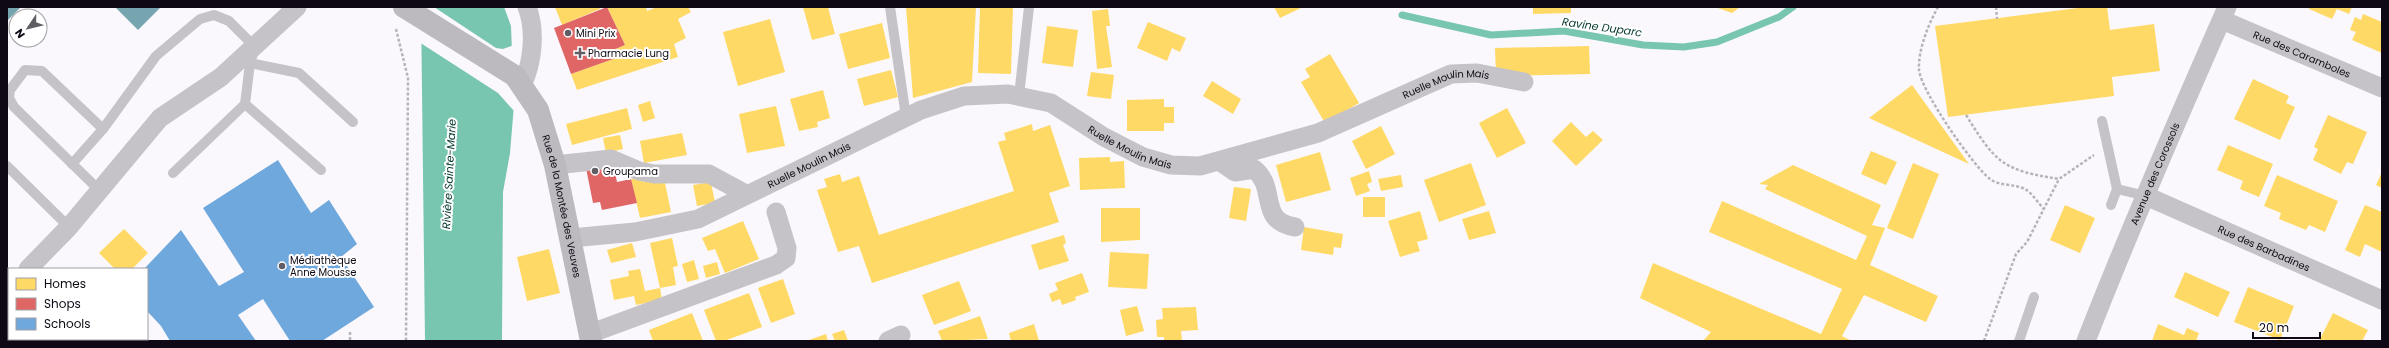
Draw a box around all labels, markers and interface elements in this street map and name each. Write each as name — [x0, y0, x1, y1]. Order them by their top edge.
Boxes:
north arrow — [8, 8, 48, 48]
water label: Ravine Duparc — [1561, 13, 1643, 41]
text: N — [11, 26, 29, 42]
place label: Mini Prix — [576, 26, 616, 41]
street label: Rue des Caramboles — [2251, 27, 2353, 81]
marker: Mini Prix — [563, 28, 573, 38]
place label: Pharmacie Lung — [588, 46, 669, 61]
marker: Pharmacie Lung — [575, 48, 585, 58]
street label: Ruelle Moulin Mais — [1400, 65, 1491, 102]
water label: Rivière Sainte-Marie — [438, 118, 460, 229]
street label: Avenue des Corossols — [2126, 120, 2183, 227]
street label: Ruelle Moulin Mais — [1085, 121, 1174, 172]
street label: Rue de la Montée des Veuves — [539, 133, 585, 279]
street label: Ruelle Moulin Mais — [765, 138, 853, 192]
place label: Groupama — [603, 164, 658, 179]
marker: Groupama — [590, 166, 600, 176]
street label: Rue des Barbadines — [2215, 221, 2313, 275]
place label: Médiathèque Anne Mousse — [290, 253, 356, 280]
marker: Médiathèque Anne Mousse — [277, 261, 287, 271]
legend — [8, 268, 148, 340]
text: Homes — [44, 275, 86, 292]
text: Shops — [44, 295, 81, 312]
scale bar — [2253, 314, 2320, 340]
text: Schools — [44, 315, 91, 332]
text: 20 m — [2259, 319, 2289, 336]

